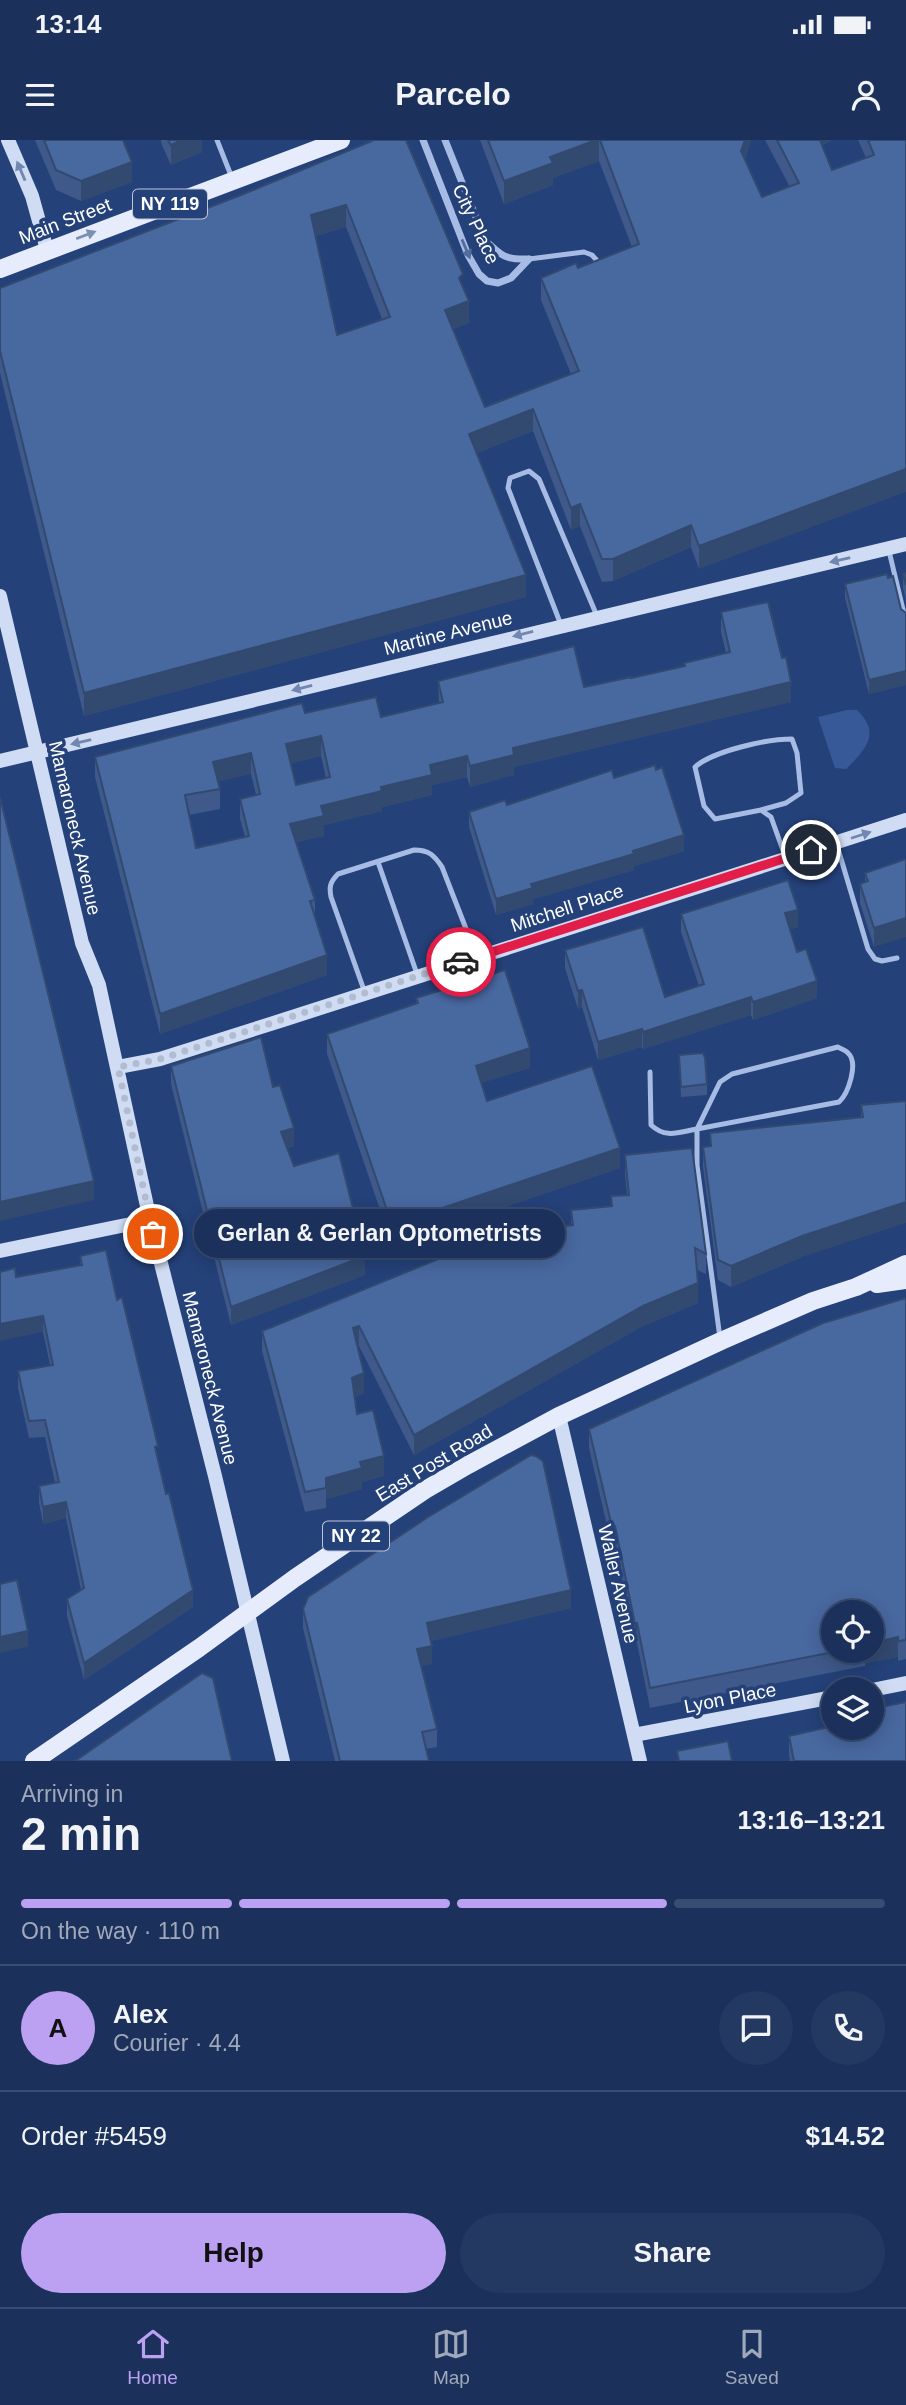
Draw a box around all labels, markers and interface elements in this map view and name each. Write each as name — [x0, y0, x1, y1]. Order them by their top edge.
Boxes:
text: 13:14 — [35, 9, 102, 39]
icon: menu — [21, 76, 59, 114]
text: Parcelo — [395, 76, 511, 112]
icon: person — [847, 76, 885, 114]
one-way arrow — [15, 161, 26, 182]
street label: City Place — [448, 181, 504, 267]
road number: NY 119 — [133, 190, 207, 218]
street label: Main Street — [16, 194, 115, 248]
one-way arrow — [76, 229, 97, 240]
one-way arrow — [460, 239, 472, 259]
one-way arrow — [829, 555, 851, 566]
street label: Martine Avenue — [382, 607, 514, 659]
one-way arrow — [512, 629, 534, 640]
one-way arrow — [291, 683, 313, 694]
one-way arrow — [70, 736, 92, 747]
street label: Mamaroneck Avenue — [45, 739, 105, 917]
pin — [781, 820, 841, 880]
one-way arrow — [851, 829, 872, 839]
icon: home — [792, 831, 830, 869]
street label: Mitchell Place — [508, 880, 626, 936]
courier — [426, 927, 496, 997]
icon: car — [442, 943, 480, 981]
pin — [123, 1204, 183, 1264]
callout: Gerlan & Gerlan Optometrists — [195, 1210, 566, 1258]
icon: bag — [134, 1215, 172, 1253]
text: Gerlan & Gerlan Optometrists — [217, 1220, 542, 1246]
street label: Mamaroneck Avenue — [178, 1289, 242, 1467]
street label: East Post Road — [372, 1420, 496, 1506]
road number: NY 22 — [323, 1521, 389, 1550]
street label: Waller Avenue — [594, 1522, 642, 1646]
map controls — [821, 1600, 884, 1740]
button: locate — [821, 1600, 884, 1663]
button: layers — [821, 1677, 884, 1740]
street label: Lyon Place — [682, 1679, 778, 1717]
text: Arriving in — [21, 1781, 123, 1807]
text: 13:16–13:21 — [738, 1805, 885, 1835]
text: 2 min — [21, 1808, 141, 1860]
text: On the way · 110 m — [21, 1918, 220, 1944]
button: chat — [719, 1991, 793, 2065]
button: phone — [811, 1991, 885, 2065]
text: Alex — [113, 1999, 168, 2029]
text: A — [49, 2013, 67, 2043]
text: Courier · 4.4 — [113, 2030, 241, 2056]
text: Order #5459 — [21, 2121, 167, 2151]
text: $14.52 — [805, 2121, 885, 2151]
button: Help — [21, 2213, 446, 2293]
button: Share — [460, 2213, 885, 2293]
tab: Home — [127, 2325, 178, 2389]
tab: Map — [432, 2325, 470, 2389]
tab: Saved — [725, 2325, 779, 2389]

